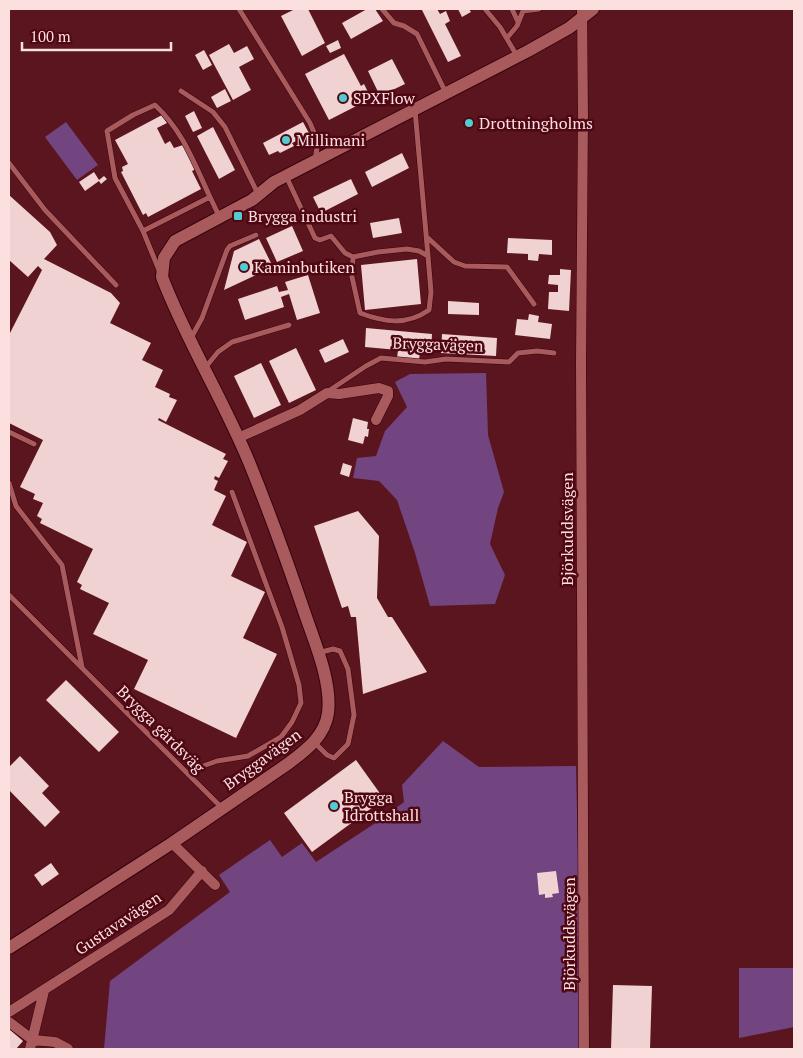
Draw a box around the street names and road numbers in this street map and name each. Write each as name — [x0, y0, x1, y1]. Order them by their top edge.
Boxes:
street label: Bryggavägen — [392, 331, 484, 357]
street label: Björkuddsvägen — [556, 472, 578, 586]
street label: Brygga gårdsväg — [112, 680, 210, 778]
street label: Bryggavägen — [219, 723, 306, 795]
street label: Björkuddsvägen — [558, 877, 580, 991]
street label: Gustavavägen — [71, 886, 166, 960]

